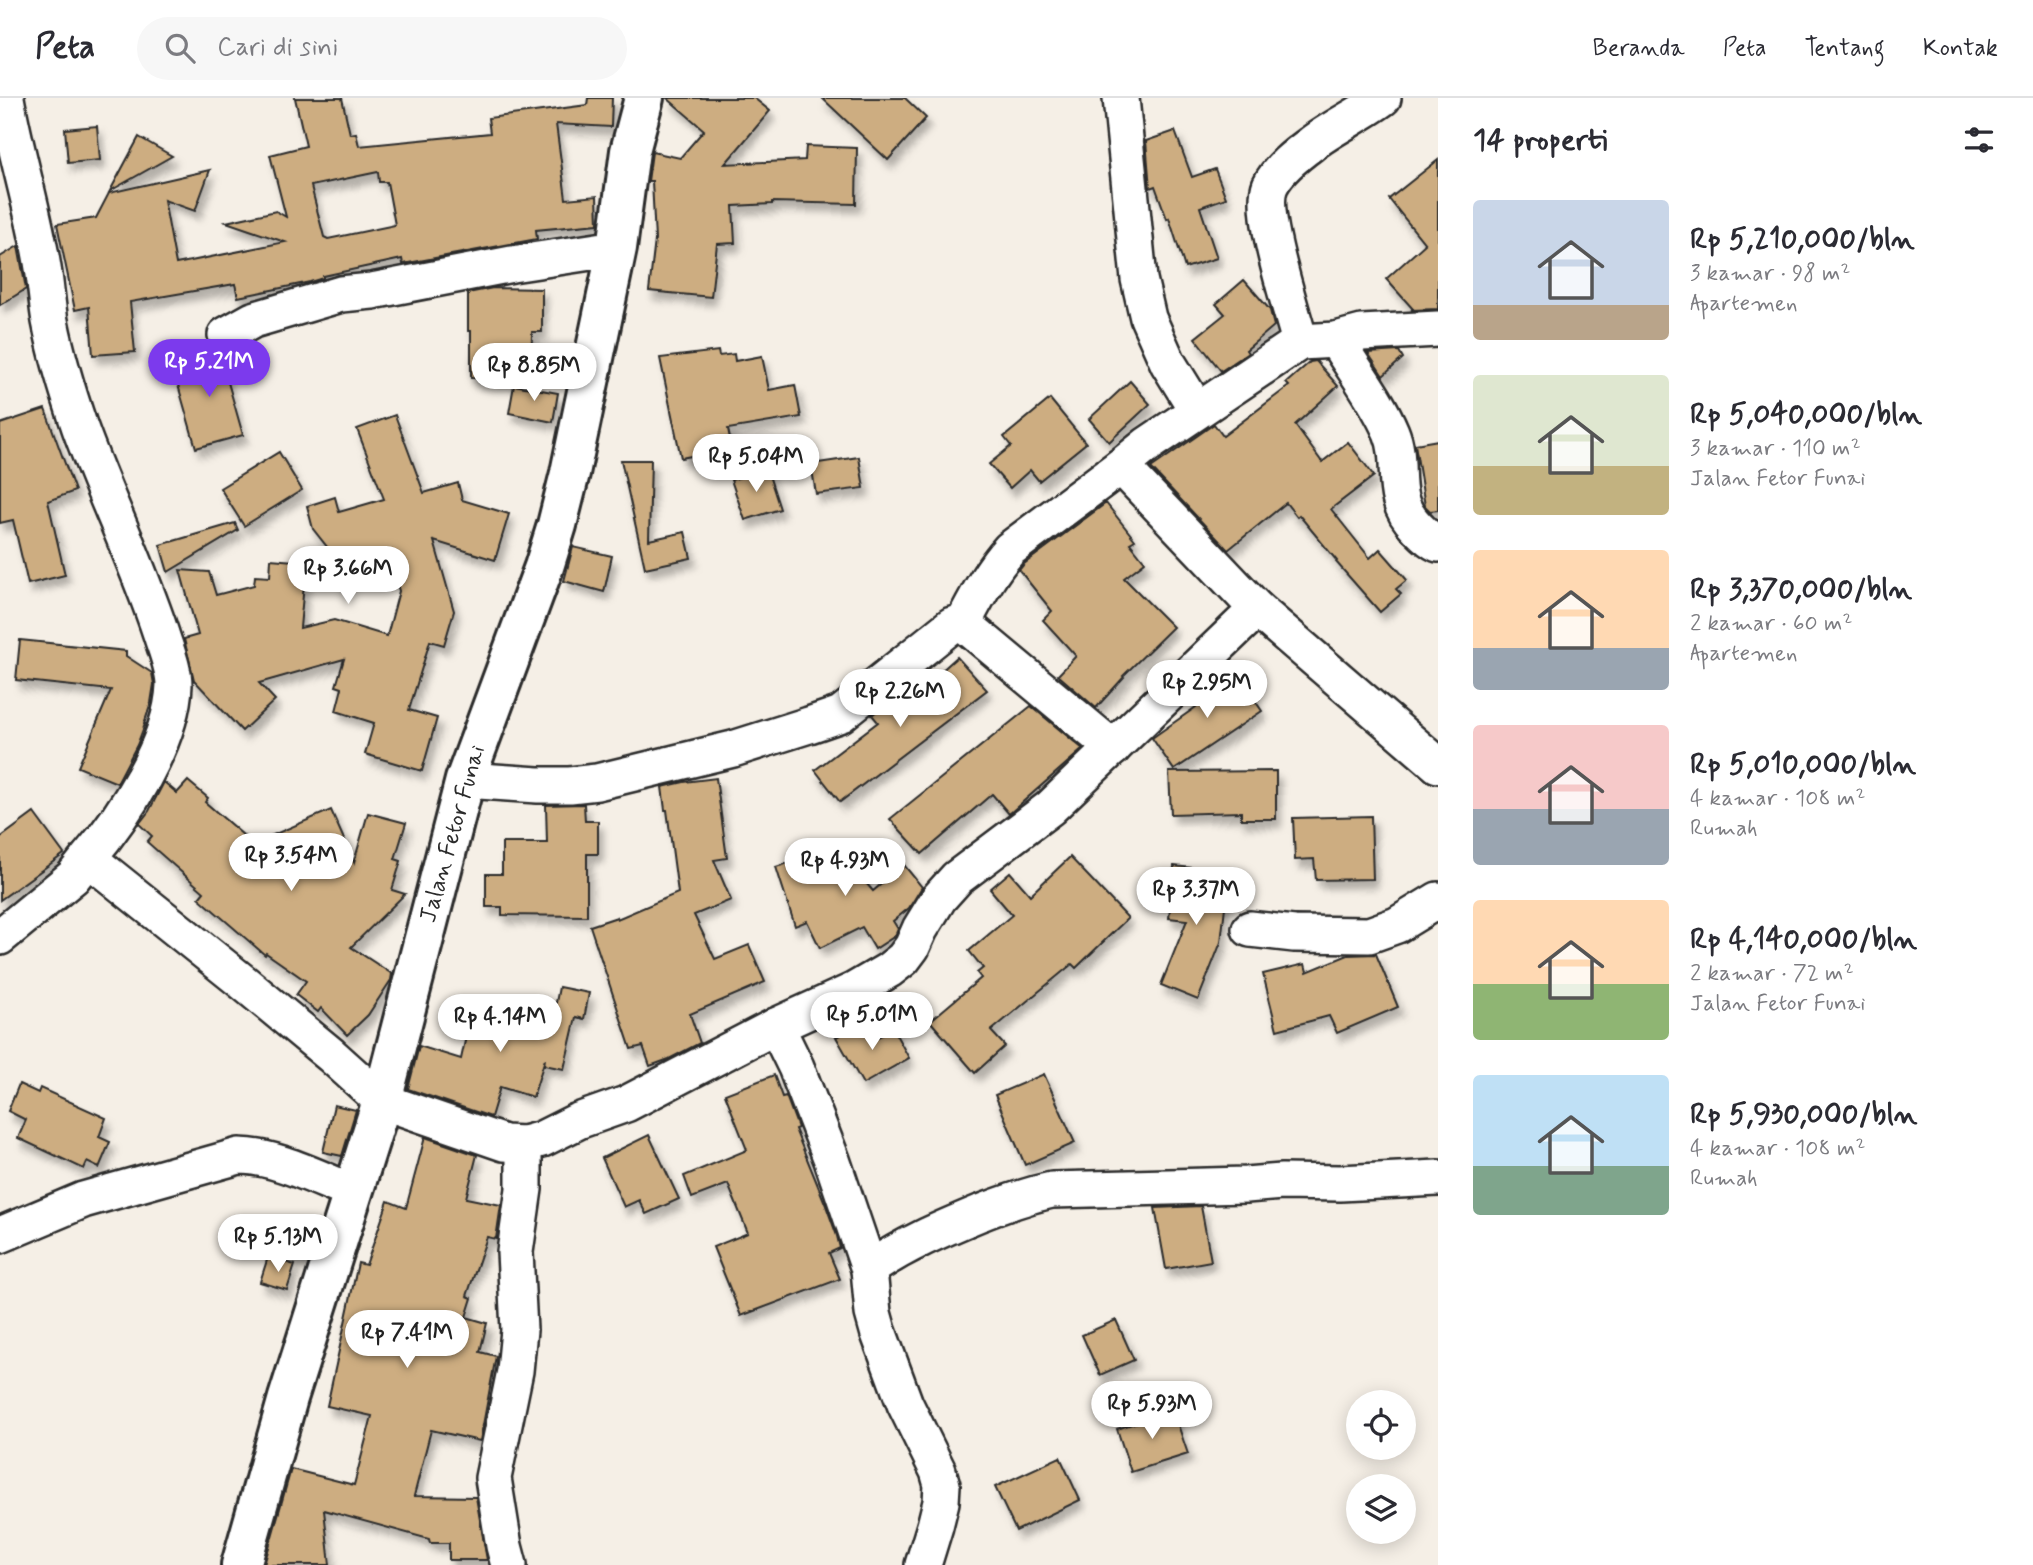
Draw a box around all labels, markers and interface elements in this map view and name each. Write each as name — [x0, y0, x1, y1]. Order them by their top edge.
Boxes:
search box — [137, 17, 627, 80]
text: Peta — [35, 26, 95, 70]
icon: search — [161, 29, 199, 67]
text: Cari di sini — [217, 31, 338, 65]
text: Beranda — [1593, 33, 1685, 64]
text: Peta — [1723, 33, 1766, 64]
text: Tentang — [1804, 33, 1885, 64]
text: Kontak — [1923, 33, 1998, 64]
text: 14 properti — [1473, 121, 1607, 160]
icon: filters — [1960, 121, 1998, 159]
text: Rp 5,210,000/bln — [1690, 220, 1915, 259]
icon: home — [1529, 228, 1613, 312]
text: 3 kamar · 98 m² — [1690, 259, 1851, 289]
text: Apartemen — [1690, 289, 1798, 319]
pin: Rp 5.21M — [137, 340, 281, 399]
pin: Rp 8.85M — [462, 344, 606, 403]
text: Rp 5.21M — [164, 347, 254, 377]
text: Rp 8.85M — [488, 351, 580, 381]
text: Rp 5,040,000/bln — [1690, 395, 1922, 434]
icon: home — [1529, 403, 1613, 487]
pin: Rp 5.04M — [684, 434, 828, 494]
text: 3 kamar · 110 m² — [1690, 434, 1861, 464]
text: Rp 5.04M — [708, 442, 804, 472]
text: Jalan Fetor Funai — [1690, 464, 1865, 494]
pin: Rp 3.66M — [276, 546, 420, 606]
text: Rp 3.66M — [303, 554, 393, 584]
text: Rp 3,370,000/bln — [1690, 570, 1912, 609]
icon: home — [1529, 578, 1613, 662]
text: 2 kamar · 60 m² — [1690, 609, 1852, 639]
text: Apartemen — [1690, 639, 1798, 669]
pin: Rp 2.95M — [1135, 660, 1279, 720]
text: Rp 2.95M — [1162, 668, 1252, 698]
pin: Rp 2.26M — [828, 670, 972, 729]
text: Rp 2.26M — [855, 677, 945, 707]
street label: Jalan Fetor Funai — [413, 742, 493, 926]
text: Rp 5,010,000/bln — [1690, 745, 1916, 784]
icon: home — [1529, 753, 1613, 837]
text: 4 kamar · 108 m² — [1690, 784, 1865, 814]
text: Rumah — [1690, 814, 1758, 844]
pin: Rp 3.54M — [219, 834, 363, 893]
pin: Rp 4.93M — [773, 838, 917, 898]
text: Rp 3.54M — [245, 841, 337, 871]
text: Rp 4.93M — [800, 846, 890, 876]
pin: Rp 3.37M — [1124, 868, 1268, 927]
text: Rp 3.37M — [1152, 875, 1240, 905]
text: Rp 4,140,000/bln — [1690, 920, 1917, 959]
icon: home — [1529, 928, 1613, 1012]
text: 2 kamar · 72 m² — [1690, 959, 1854, 989]
text: Jalan Fetor Funai — [1690, 989, 1865, 1019]
pin: Rp 5.01M — [800, 992, 944, 1052]
pin: Rp 4.14M — [428, 995, 572, 1054]
text: Rp 5.01M — [826, 1000, 918, 1030]
text: Rp 4.14M — [454, 1002, 546, 1032]
text: Rp 5,930,000/bln — [1690, 1095, 1917, 1134]
icon: home — [1529, 1103, 1613, 1187]
text: 4 kamar · 108 m² — [1690, 1134, 1865, 1164]
text: Rumah — [1690, 1164, 1758, 1194]
pin: Rp 5.13M — [206, 1214, 350, 1274]
text: Rp 5.13M — [234, 1222, 322, 1252]
pin: Rp 7.41M — [335, 1310, 479, 1370]
text: Rp 7.41M — [361, 1318, 453, 1348]
pin: Rp 5.93M — [1080, 1382, 1224, 1441]
text: Rp 5.93M — [1107, 1389, 1197, 1419]
map controls — [1346, 1390, 1416, 1544]
button: locate — [1346, 1390, 1416, 1460]
button: layers — [1346, 1474, 1416, 1544]

